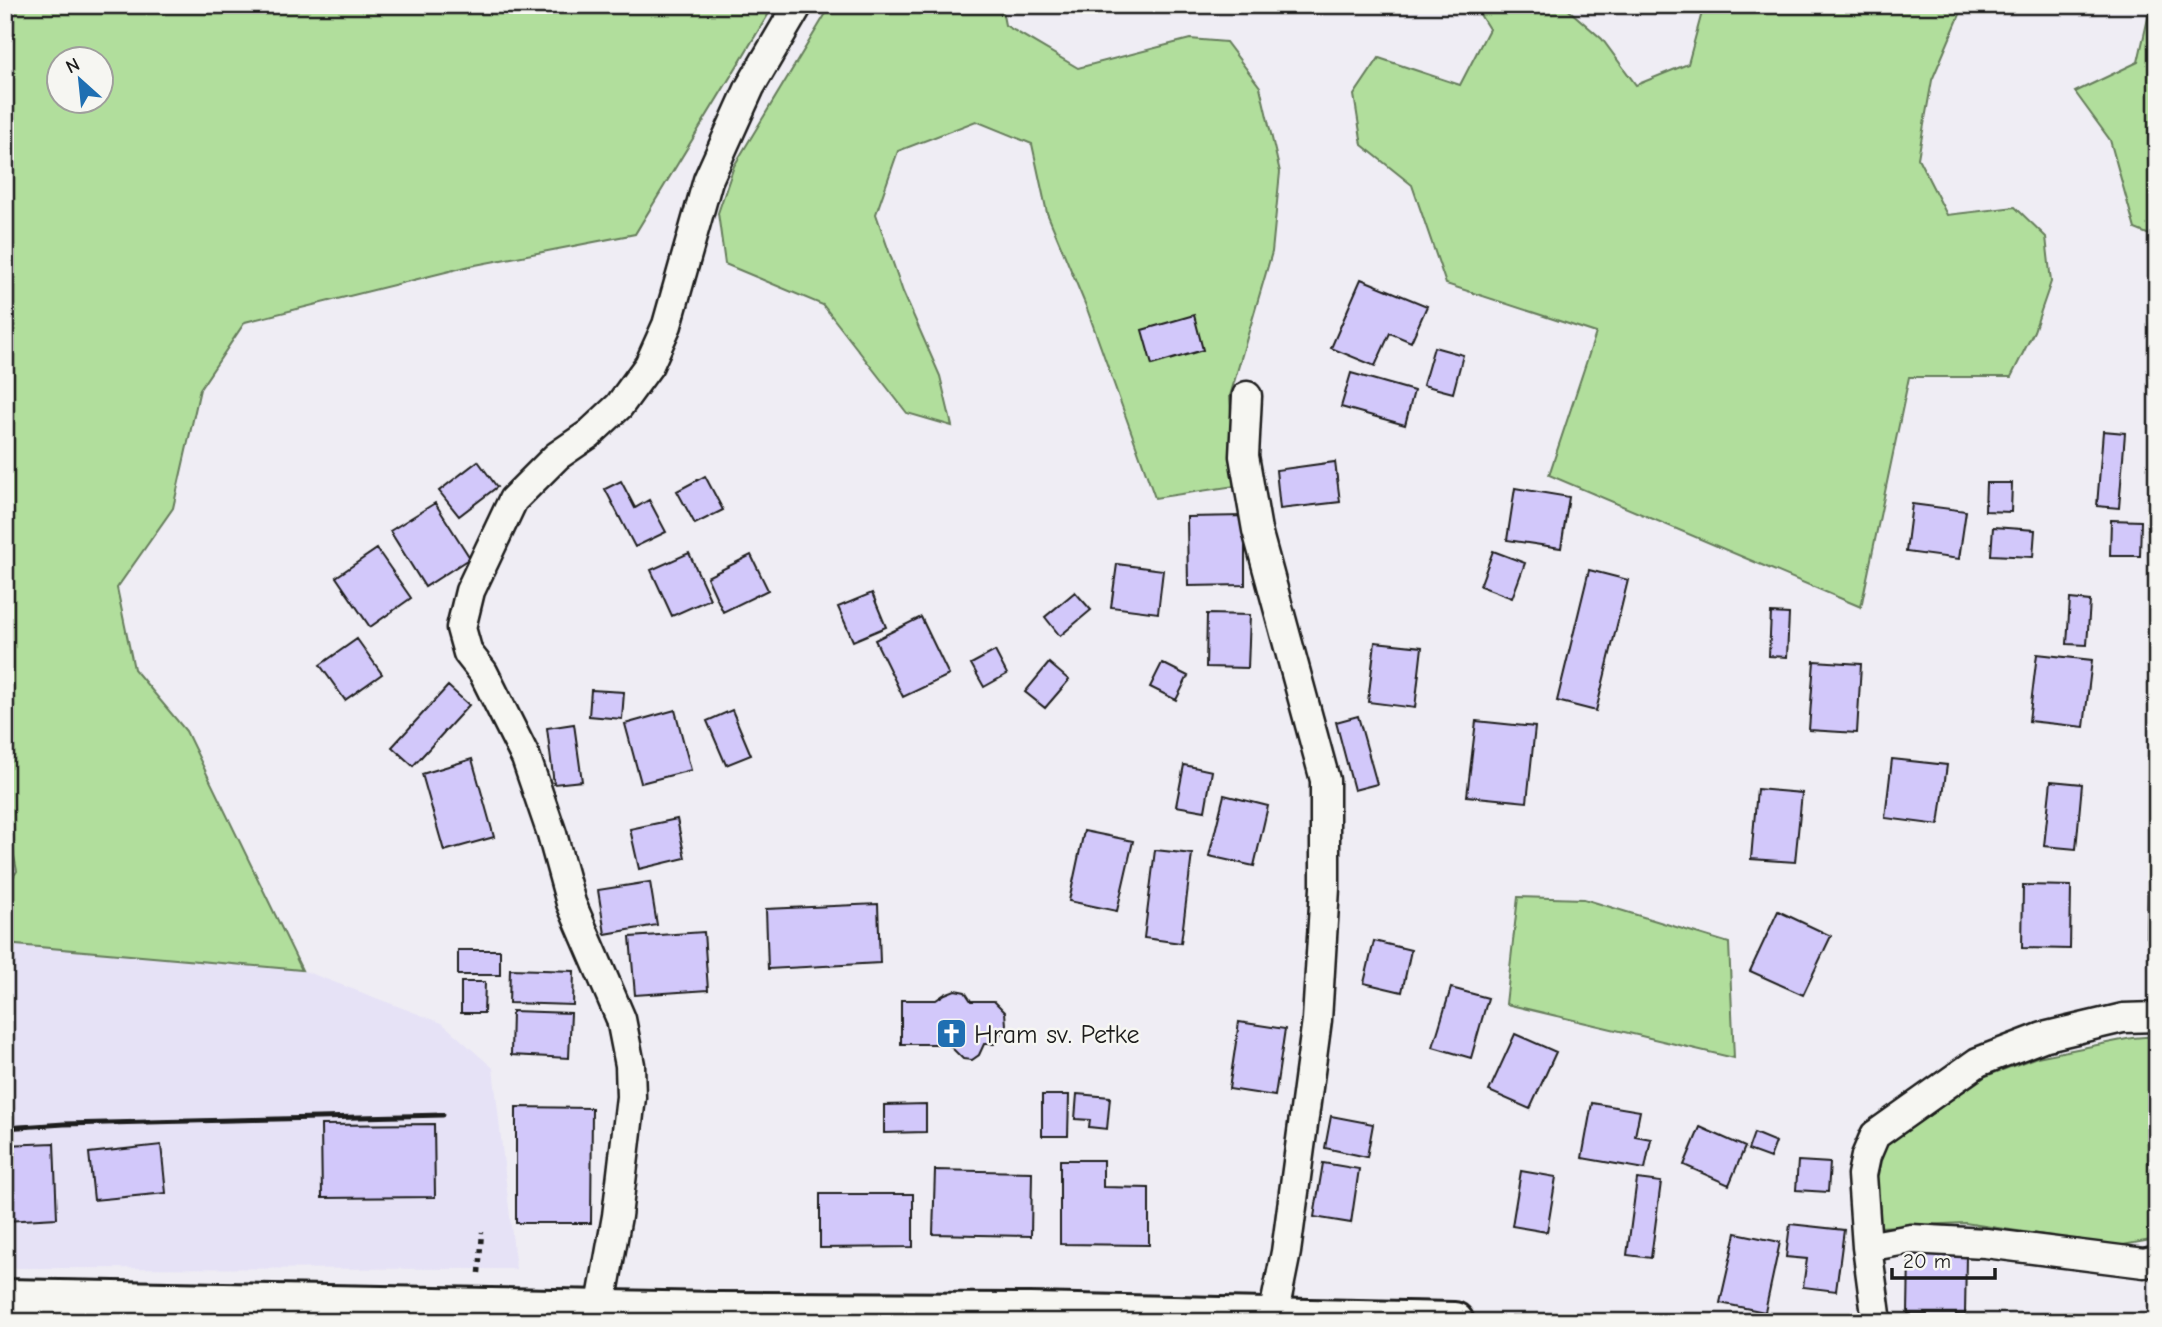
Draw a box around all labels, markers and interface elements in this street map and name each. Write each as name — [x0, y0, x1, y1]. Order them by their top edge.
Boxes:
north arrow — [46, 46, 116, 116]
text: N — [62, 53, 83, 78]
church icon: Hram sv. Petke — [934, 1017, 968, 1051]
place label: Hram sv. Petke — [974, 1020, 1140, 1050]
scale bar — [1892, 1236, 1996, 1280]
text: 20 m — [1903, 1249, 1951, 1273]

